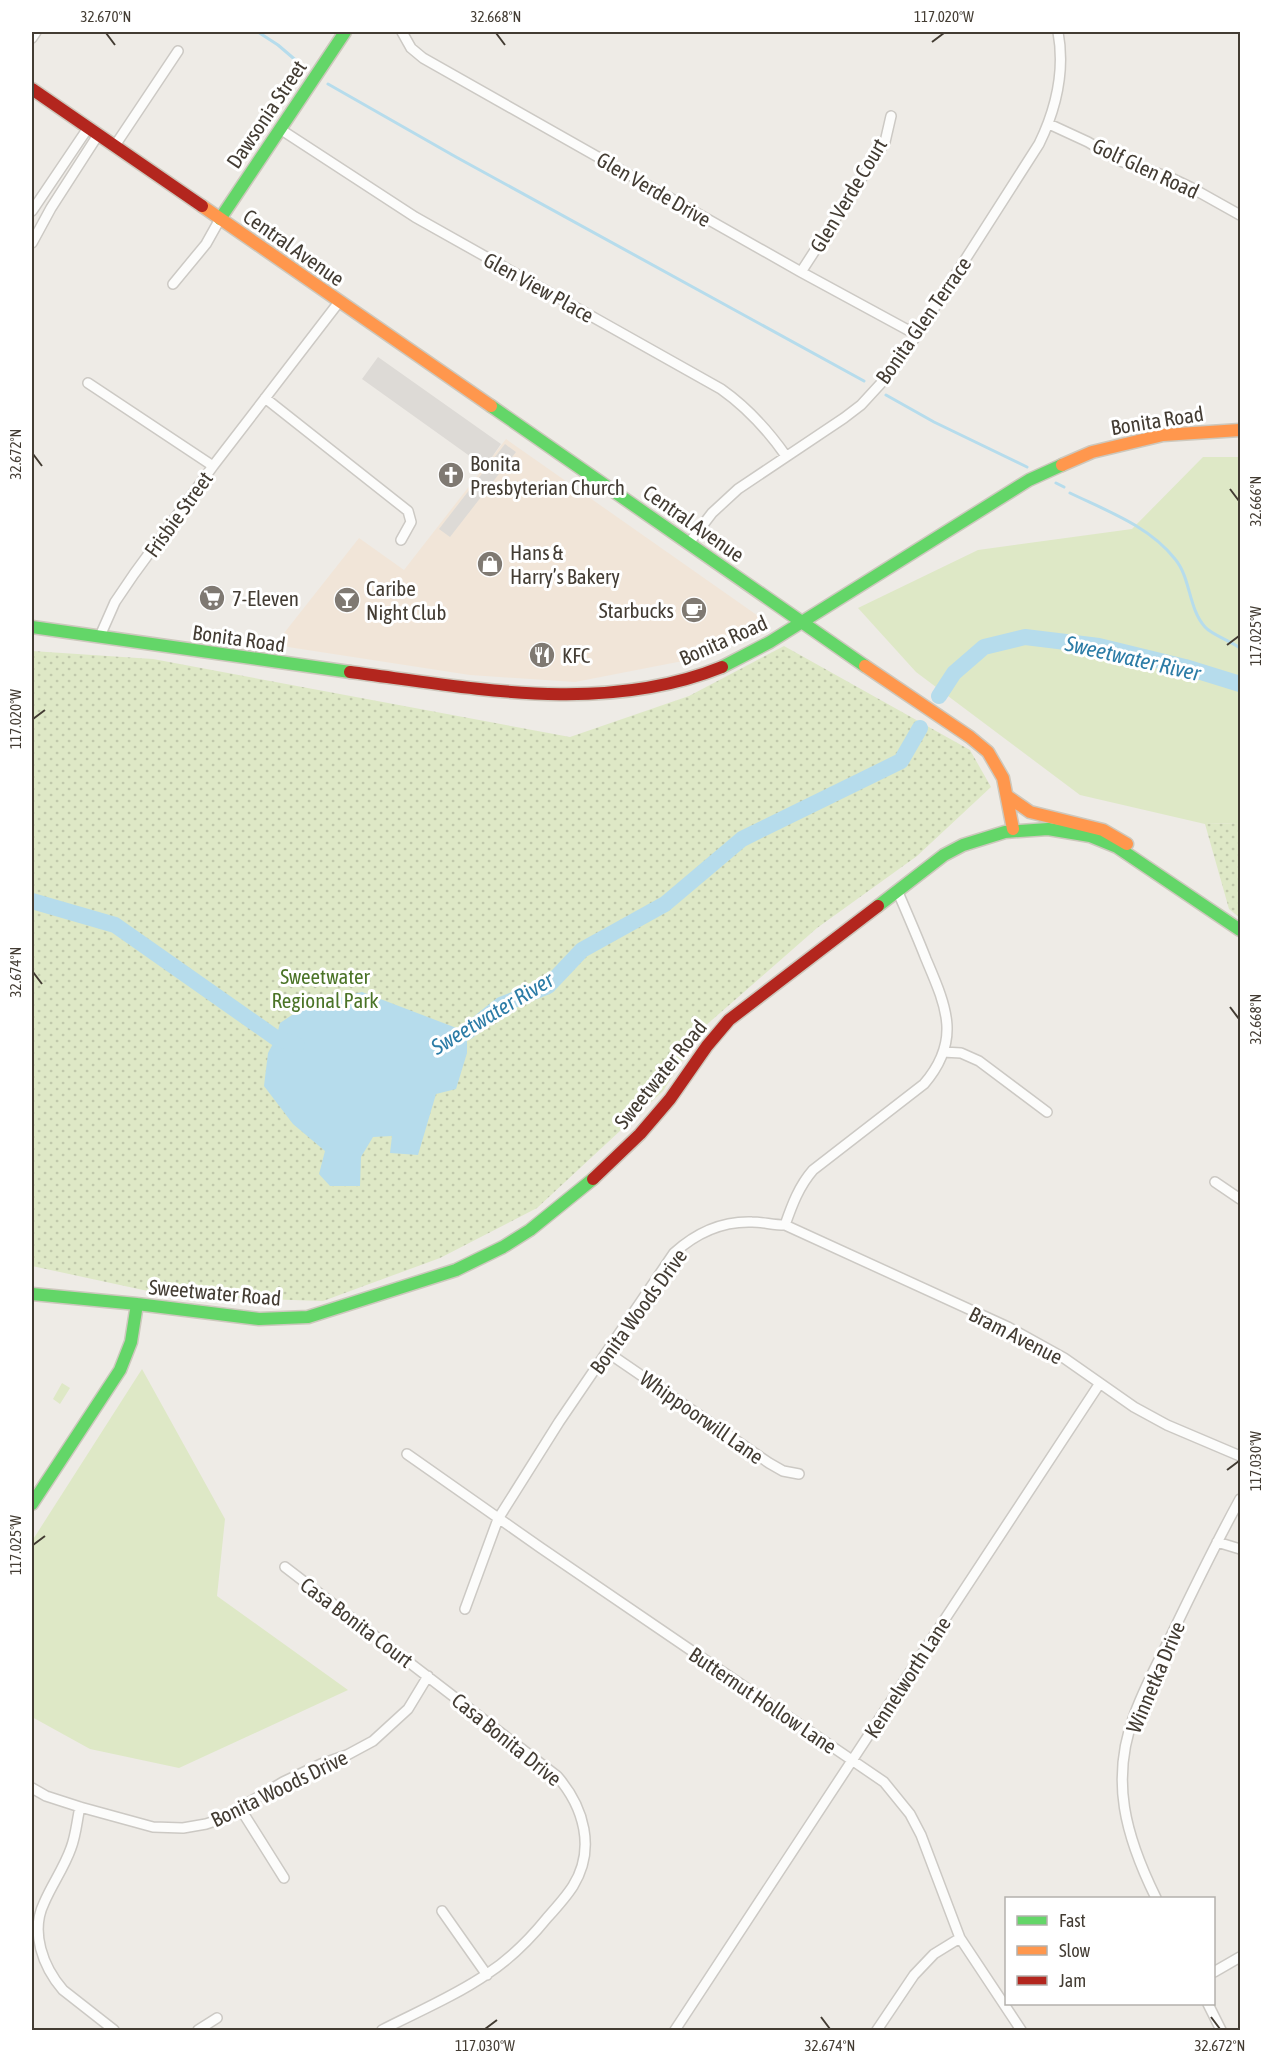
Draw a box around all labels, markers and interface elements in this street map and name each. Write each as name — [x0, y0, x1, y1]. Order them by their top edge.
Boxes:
text: 32.670°N — [81, 8, 131, 25]
text: 32.668°N — [471, 8, 521, 25]
text: 117.020°W — [914, 8, 974, 25]
street label: Dawsonia Street — [221, 55, 311, 173]
street label: Golf Glen Road — [1089, 133, 1203, 203]
street label: Glen Verde Court — [805, 134, 891, 256]
street label: Glen Verde Drive — [593, 147, 715, 231]
street label: Central Avenue — [239, 204, 349, 290]
street label: Glen View Place — [480, 247, 598, 327]
street label: Bonita Glen Terrace — [870, 252, 976, 388]
street label: Bonita Road — [1109, 401, 1205, 439]
text: 32.672°N — [7, 429, 24, 479]
place label: Bonita Presbyterian Church — [470, 451, 625, 499]
church icon: Bonita Presbyterian Church — [436, 460, 466, 490]
street label: Frisbie Street — [139, 467, 217, 561]
text: 32.666°N — [1247, 476, 1264, 526]
street label: Central Avenue — [639, 480, 749, 566]
place label: Hans & Harry’s Bakery — [510, 540, 620, 588]
shop icon: Hans & Harry’s Bakery — [475, 549, 505, 579]
place label: Caribe Night Club — [366, 576, 447, 624]
supermarket icon: 7-Eleven — [197, 583, 227, 613]
bar icon: Caribe Night Club — [332, 585, 362, 615]
place label: 7-Eleven — [232, 586, 299, 610]
cafe icon: Starbucks — [679, 595, 709, 625]
place label: Starbucks — [599, 598, 674, 622]
text: 117.025°W — [1247, 606, 1264, 666]
street label: Bonita Road — [675, 610, 771, 670]
street label: Bonita Road — [191, 620, 287, 656]
water label: Sweetwater River — [1062, 630, 1205, 687]
restaurant icon: KFC — [527, 640, 557, 670]
place label: KFC — [562, 643, 591, 667]
text: 117.020°W — [7, 689, 24, 749]
text: 32.674°N — [7, 947, 24, 997]
park label: Sweetwater Regional Park — [271, 964, 379, 1012]
water label: Sweetwater River — [425, 966, 559, 1060]
text: 32.668°N — [1247, 994, 1264, 1044]
street label: Sweetwater Road — [609, 1015, 711, 1133]
street label: Bonita Woods Drive — [585, 1244, 691, 1378]
street label: Sweetwater Road — [148, 1274, 282, 1310]
street label: Bram Avenue — [965, 1301, 1067, 1369]
street label: Whippoorwill Lane — [636, 1366, 768, 1468]
text: 117.030°W — [1247, 1431, 1264, 1491]
text: 117.025°W — [7, 1515, 24, 1575]
street label: Casa Bonita Court — [296, 1572, 418, 1672]
street label: Kennelworth Lane — [859, 1612, 955, 1742]
street label: Winnetka Drive — [1121, 1618, 1189, 1736]
street label: Butternut Hollow Lane — [685, 1642, 841, 1758]
street label: Casa Bonita Drive — [448, 1688, 566, 1790]
street label: Bonita Woods Drive — [207, 1745, 351, 1831]
legend — [1005, 1897, 1215, 2005]
text: Fast — [1059, 1910, 1086, 1931]
text: Slow — [1059, 1940, 1090, 1961]
text: Jam — [1059, 1970, 1086, 1991]
text: 117.030°W — [455, 2037, 515, 2054]
text: 32.674°N — [805, 2037, 855, 2054]
text: 32.672°N — [1195, 2037, 1245, 2054]

